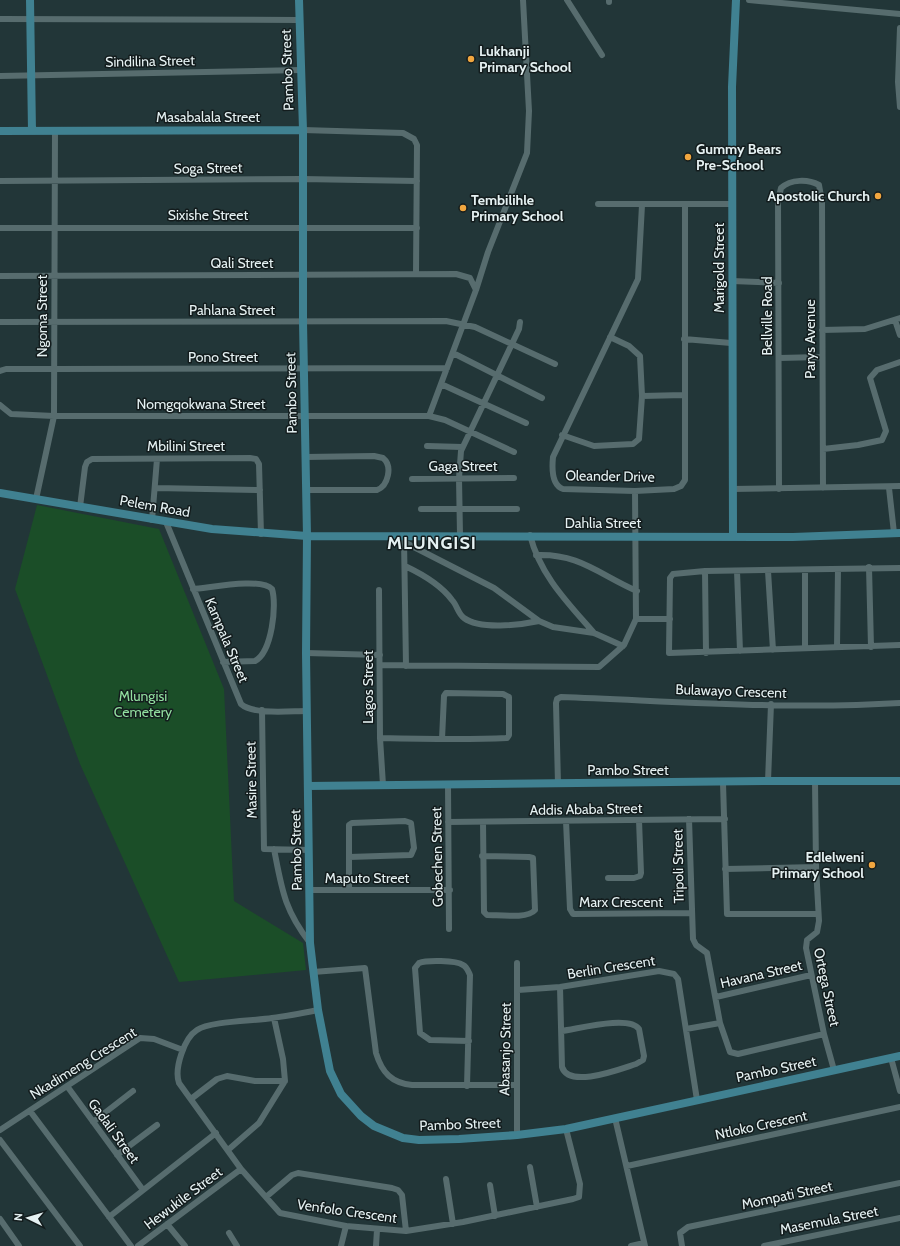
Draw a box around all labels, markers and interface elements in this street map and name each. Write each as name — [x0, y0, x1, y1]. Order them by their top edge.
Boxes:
street label: Pambo Street — [277, 29, 297, 111]
place label: Lukhanji Primary School — [479, 42, 572, 76]
street label: Sindilina Street — [105, 51, 195, 71]
marker: Lukhanji Primary School — [466, 54, 476, 64]
street label: Masabalala Street — [156, 108, 260, 126]
place label: Gummy Bears Pre-School — [696, 140, 781, 174]
marker: Gummy Bears Pre-School — [683, 152, 693, 162]
street label: Soga Street — [173, 158, 243, 178]
place label: Apostolic Church — [767, 187, 870, 205]
place label: Tembilihle Primary School — [471, 191, 564, 225]
marker: Apostolic Church — [873, 191, 883, 201]
marker: Tembilihle Primary School — [458, 203, 468, 213]
street label: Sixishe Street — [168, 206, 248, 224]
street label: Marigold Street — [710, 223, 728, 313]
street label: Qali Street — [211, 254, 274, 272]
street label: Ngoma Street — [33, 274, 51, 357]
street label: Bellville Road — [758, 276, 776, 356]
street label: Parys Avenue — [801, 299, 819, 379]
street label: Pahlana Street — [189, 301, 275, 319]
street label: Pono Street — [188, 348, 258, 366]
street label: Pambo Street — [281, 352, 301, 434]
street label: Nomgqokwana Street — [137, 395, 266, 413]
street label: Mbilini Street — [147, 437, 225, 455]
street label: Gaga Street — [429, 457, 498, 475]
street label: Oleander Drive — [565, 466, 655, 486]
street label: Pelem Road — [118, 491, 192, 521]
street label: Dahlia Street — [565, 514, 642, 532]
district label: MLUNGISI — [387, 532, 477, 554]
street label: Kampala Street — [201, 595, 253, 685]
street label: Lagos Street — [359, 650, 377, 724]
street label: Bulawayo Crescent — [675, 680, 787, 702]
park label: Mlungisi Cemetery — [114, 687, 172, 721]
street label: Masire Street — [241, 741, 261, 819]
street label: Pambo Street — [587, 761, 669, 779]
street label: Addis Ababa Street — [530, 799, 643, 819]
street label: Gobechen Street — [427, 807, 447, 907]
street label: Pambo Street — [286, 809, 306, 891]
street label: Tripoli Street — [668, 828, 688, 903]
place label: Edlelweni Primary School — [772, 848, 864, 882]
marker: Edlelweni Primary School — [867, 860, 877, 870]
street label: Maputo Street — [325, 869, 410, 887]
street label: Marx Crescent — [579, 893, 663, 911]
street label: Ortega Street — [810, 946, 844, 1028]
street label: Berlin Crescent — [566, 951, 657, 983]
street label: Havana Street — [718, 956, 804, 992]
street label: Abasanjo Street — [495, 1002, 515, 1096]
street label: Nkadimeng Crescent — [26, 1023, 140, 1103]
street label: Pambo Street — [734, 1052, 818, 1086]
street label: Gadali Street — [84, 1095, 144, 1167]
street label: Ntloko Crescent — [713, 1106, 809, 1144]
street label: Pambo Street — [419, 1114, 501, 1134]
street label: Hewukile Street — [140, 1163, 226, 1233]
street label: Mompati Street — [740, 1177, 834, 1213]
street label: Venfolo Crescent — [296, 1195, 398, 1227]
north arrow — [8, 1198, 48, 1238]
street label: Masemula Street — [778, 1202, 880, 1238]
text: N — [11, 1213, 25, 1222]

